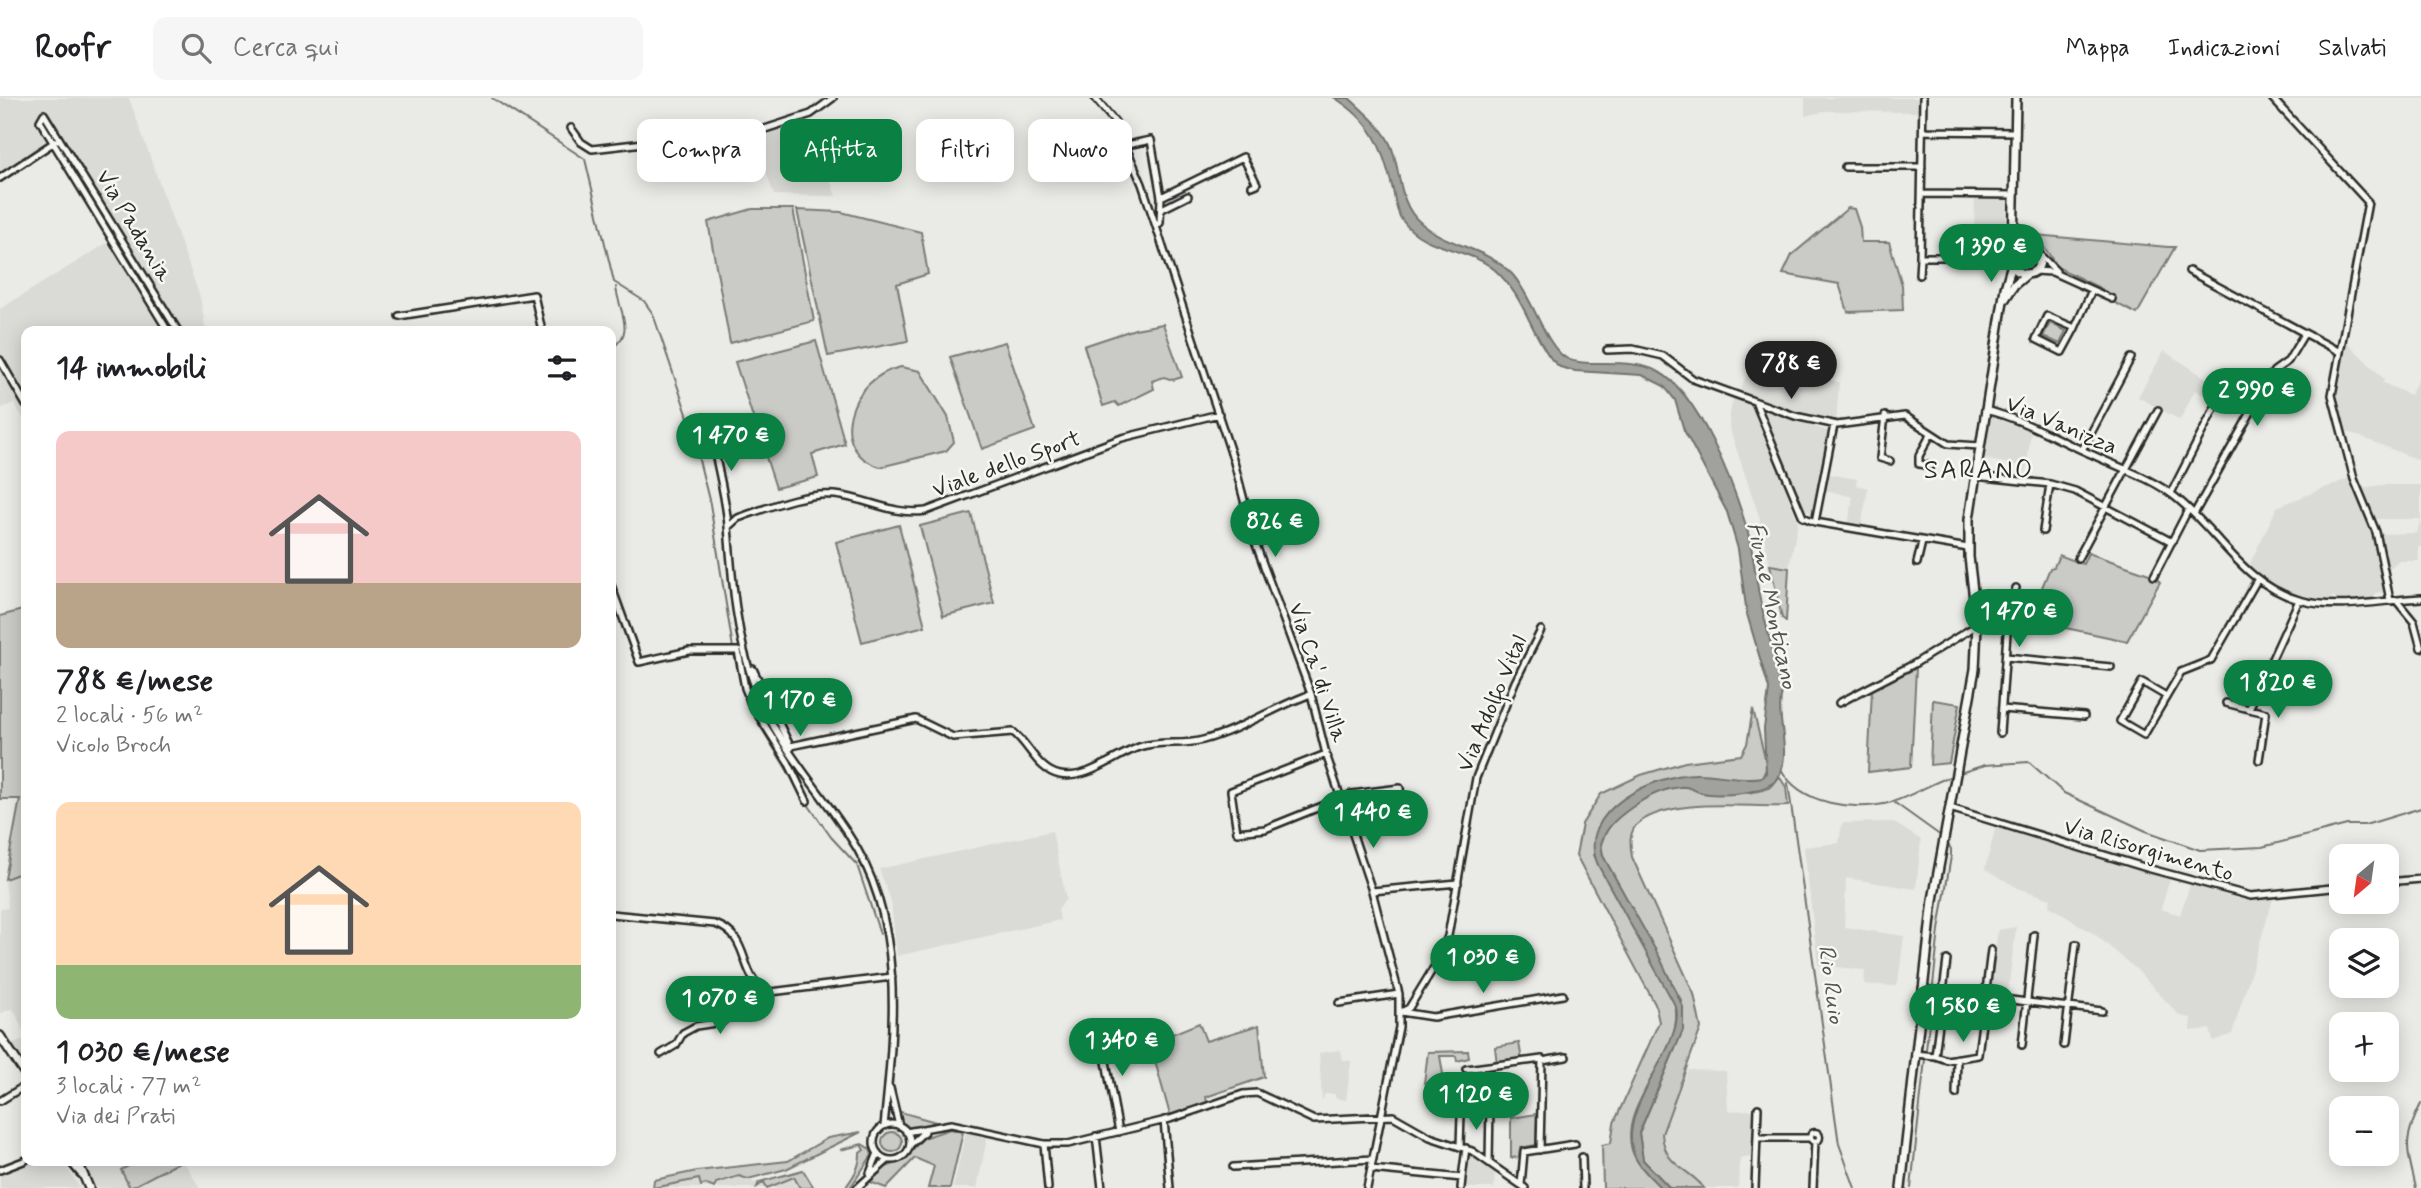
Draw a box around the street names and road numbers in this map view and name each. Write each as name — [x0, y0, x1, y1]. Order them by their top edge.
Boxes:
street label: Via Padania — [88, 164, 179, 288]
street label: Via Vanizza — [2001, 389, 2122, 463]
street label: Viale dello Sport — [928, 424, 1085, 506]
street label: Via Ca' di Villa — [1280, 599, 1354, 746]
street label: Via Adolfo Vital — [1451, 631, 1536, 777]
street label: Via Risorgimento — [2060, 812, 2237, 889]

